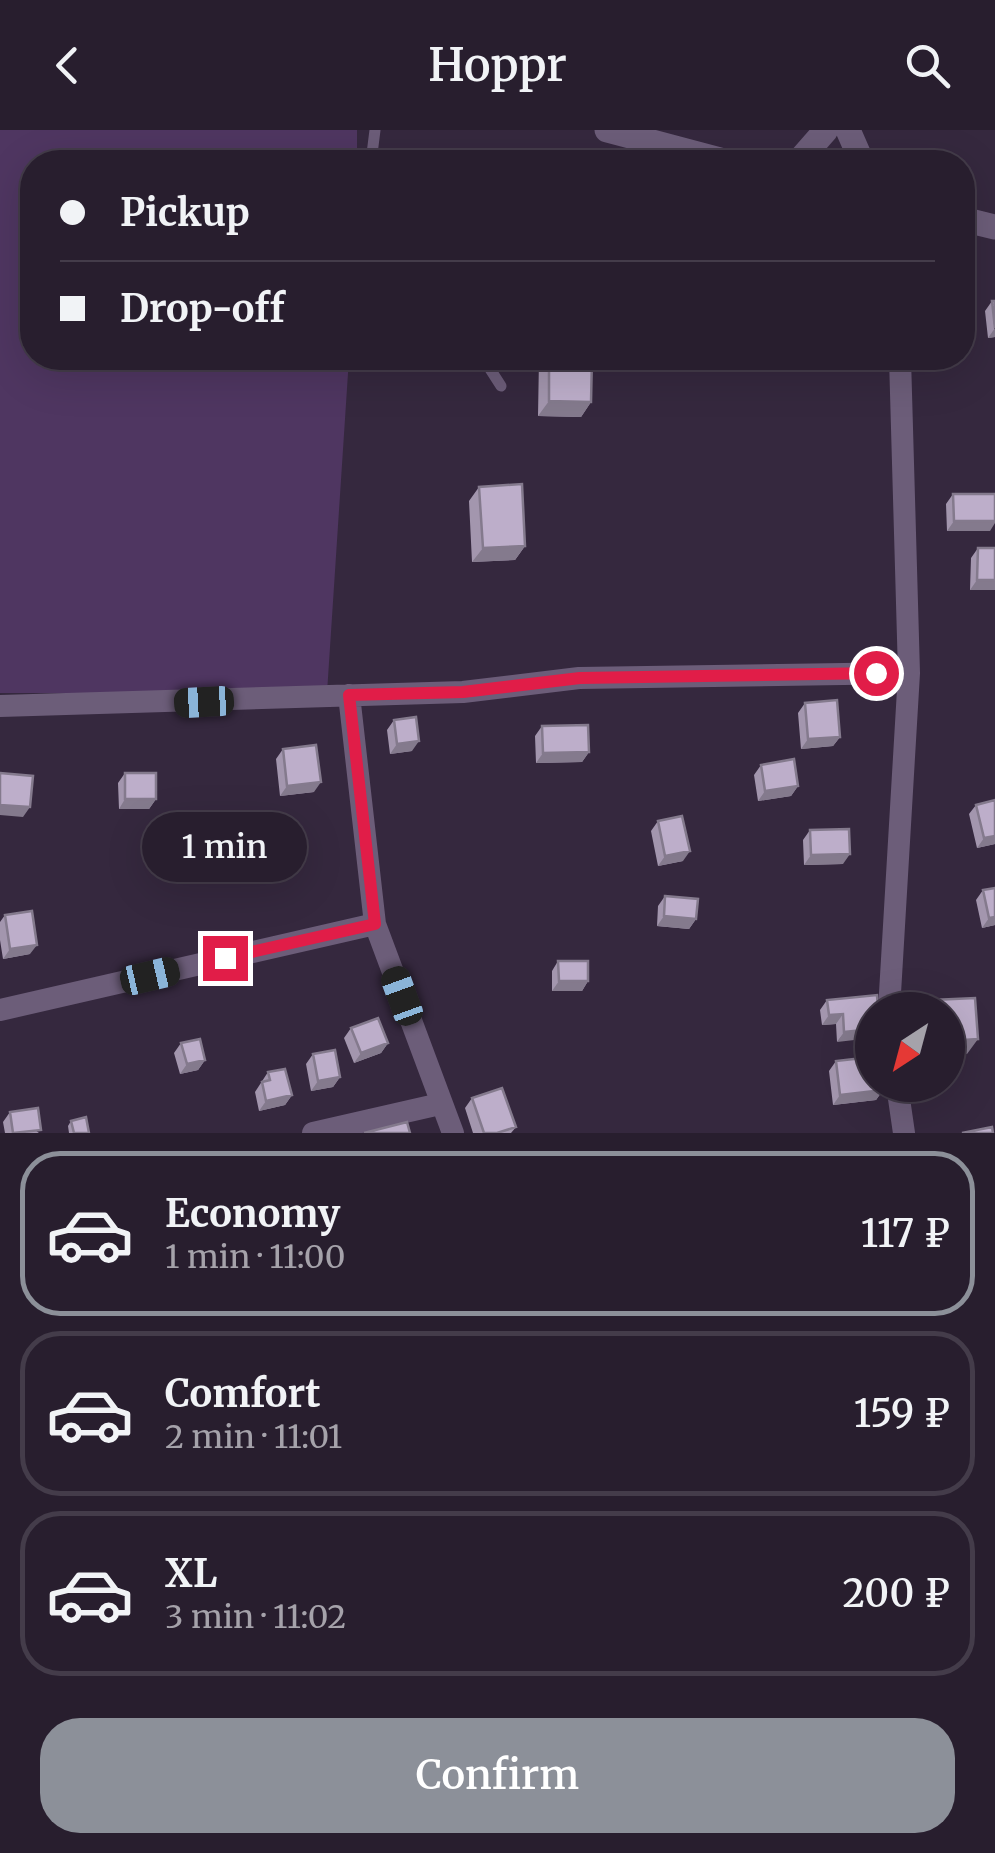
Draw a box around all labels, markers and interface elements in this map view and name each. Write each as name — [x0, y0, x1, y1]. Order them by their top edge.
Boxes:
text: Hoppr — [428, 37, 567, 93]
icon: back — [40, 38, 95, 93]
icon: search — [900, 38, 955, 93]
text: Pickup — [120, 189, 250, 236]
text: Drop-off — [120, 285, 285, 332]
route start — [854, 651, 899, 696]
car — [173, 685, 235, 719]
callout: 1 min — [142, 813, 308, 883]
text: 1 min — [181, 827, 268, 867]
route end — [203, 936, 248, 981]
car — [117, 955, 183, 997]
car — [378, 963, 426, 1029]
north arrow — [855, 992, 965, 1102]
map controls — [855, 992, 965, 1102]
icon: car — [45, 1189, 135, 1279]
text: Economy — [165, 1190, 340, 1237]
text: 117 ₽ — [861, 1210, 950, 1257]
text: 1 min · 11:00 — [165, 1237, 345, 1277]
icon: car — [45, 1369, 135, 1459]
text: Comfort — [165, 1370, 321, 1417]
text: 159 ₽ — [854, 1390, 950, 1437]
text: 2 min · 11:01 — [165, 1417, 342, 1457]
icon: car — [45, 1549, 135, 1639]
text: XL — [165, 1550, 217, 1597]
text: 200 ₽ — [843, 1570, 950, 1617]
text: 3 min · 11:02 — [165, 1597, 346, 1637]
button: Confirm — [40, 1718, 955, 1833]

